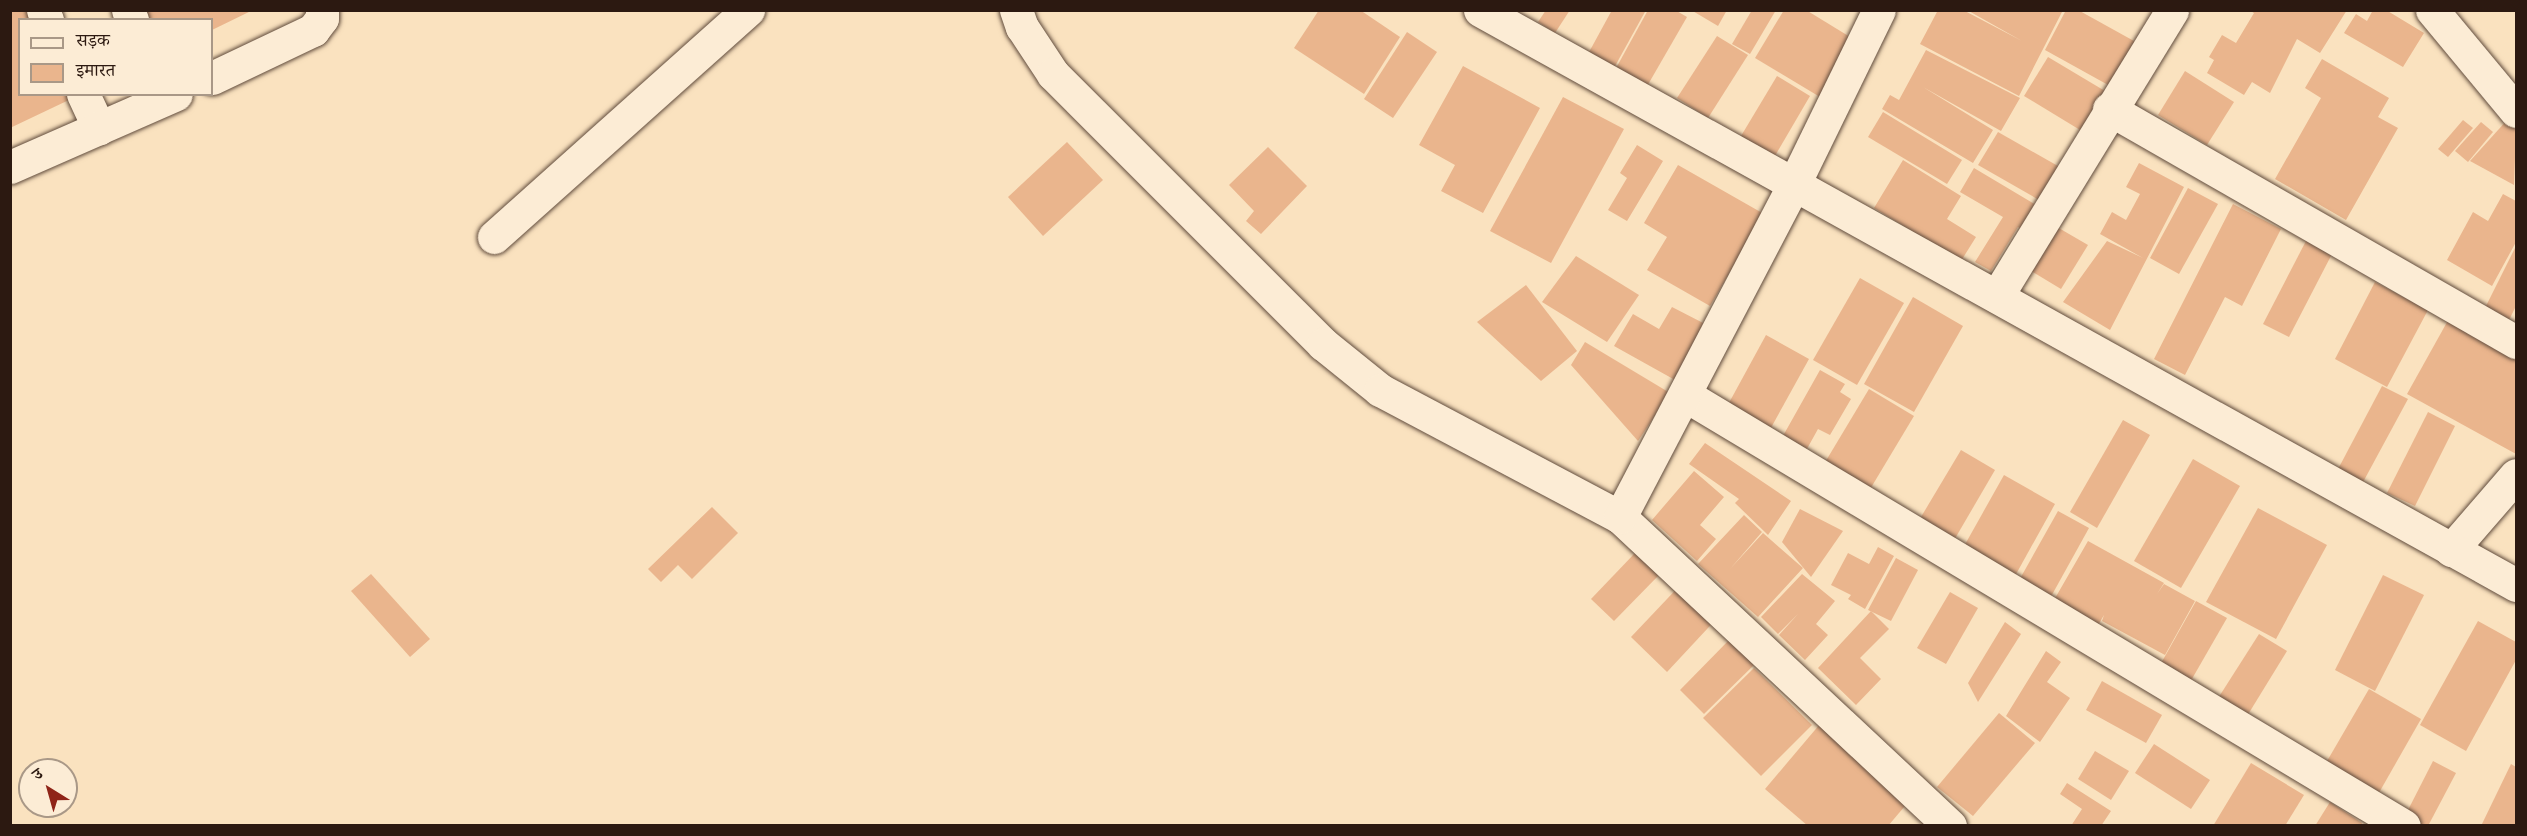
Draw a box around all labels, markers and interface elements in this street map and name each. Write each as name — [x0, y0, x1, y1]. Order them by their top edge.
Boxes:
legend — [18, 18, 213, 96]
text: सड़क — [76, 29, 110, 54]
text: इमारत — [76, 59, 115, 84]
north arrow — [18, 758, 78, 818]
text: उ — [28, 764, 48, 786]

